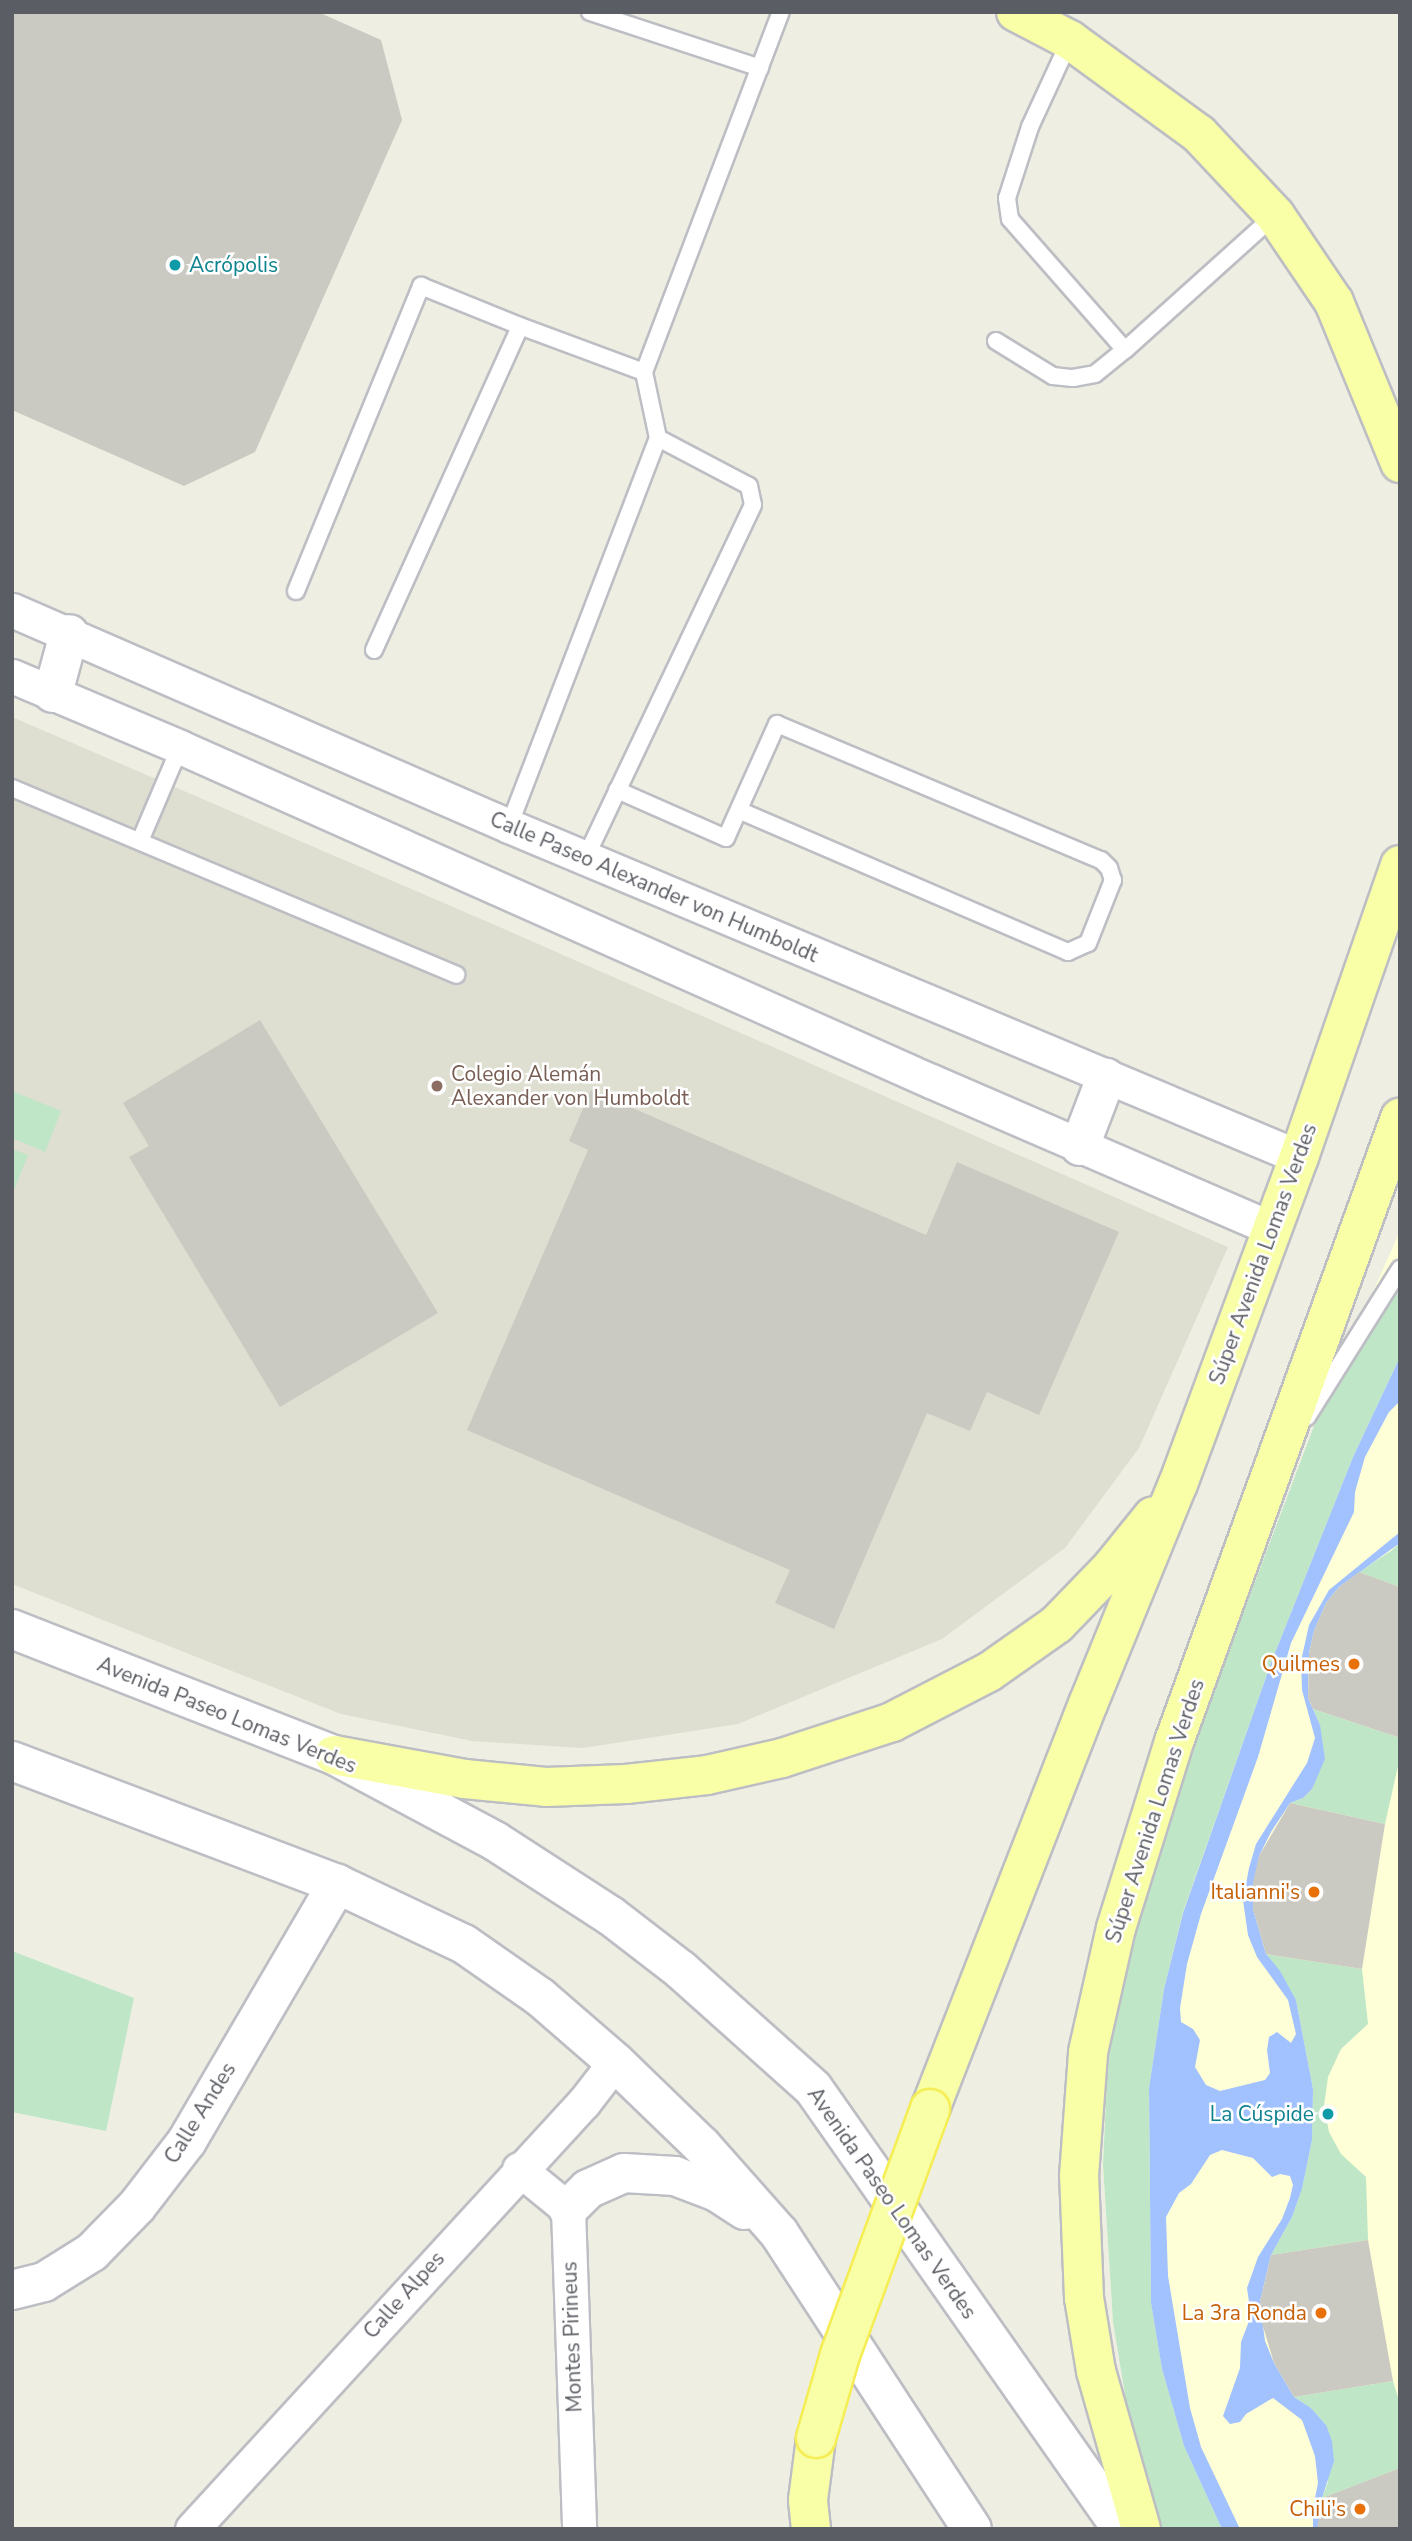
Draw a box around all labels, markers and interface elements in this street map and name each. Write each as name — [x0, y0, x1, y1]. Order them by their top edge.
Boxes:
place label: Acrópolis — [189, 252, 278, 278]
marker: Acrópolis — [167, 257, 183, 273]
street label: Calle Paseo Alexander von Humboldt — [486, 806, 822, 968]
place label: Colegio Alemán Alexander von Humboldt — [451, 1061, 689, 1111]
marker: Colegio Alemán Alexander von Humboldt — [429, 1078, 445, 1094]
street label: Súper Avenida Lomas Verdes — [1204, 1120, 1322, 1388]
street label: Avenida Paseo Lomas Verdes — [94, 1651, 360, 1779]
place label: Quilmes — [1262, 1651, 1340, 1677]
marker: Quilmes — [1346, 1656, 1362, 1672]
street label: Súper Avenida Lomas Verdes — [1100, 1676, 1210, 1946]
place label: Italianni's — [1210, 1879, 1300, 1905]
marker: Italianni's — [1306, 1884, 1322, 1900]
street label: Calle Andes — [159, 2058, 241, 2168]
street label: Avenida Paseo Lomas Verdes — [802, 2082, 982, 2324]
place label: La Cúspide — [1210, 2101, 1314, 2127]
marker: La Cúspide — [1320, 2106, 1336, 2122]
street label: Calle Alpes — [358, 2246, 450, 2344]
street label: Montes Pirineus — [557, 2261, 587, 2413]
place label: La 3ra Ronda — [1182, 2300, 1307, 2326]
marker: La 3ra Ronda — [1313, 2305, 1329, 2321]
place label: Chili's — [1289, 2496, 1346, 2522]
marker: Chili's — [1352, 2501, 1368, 2517]

